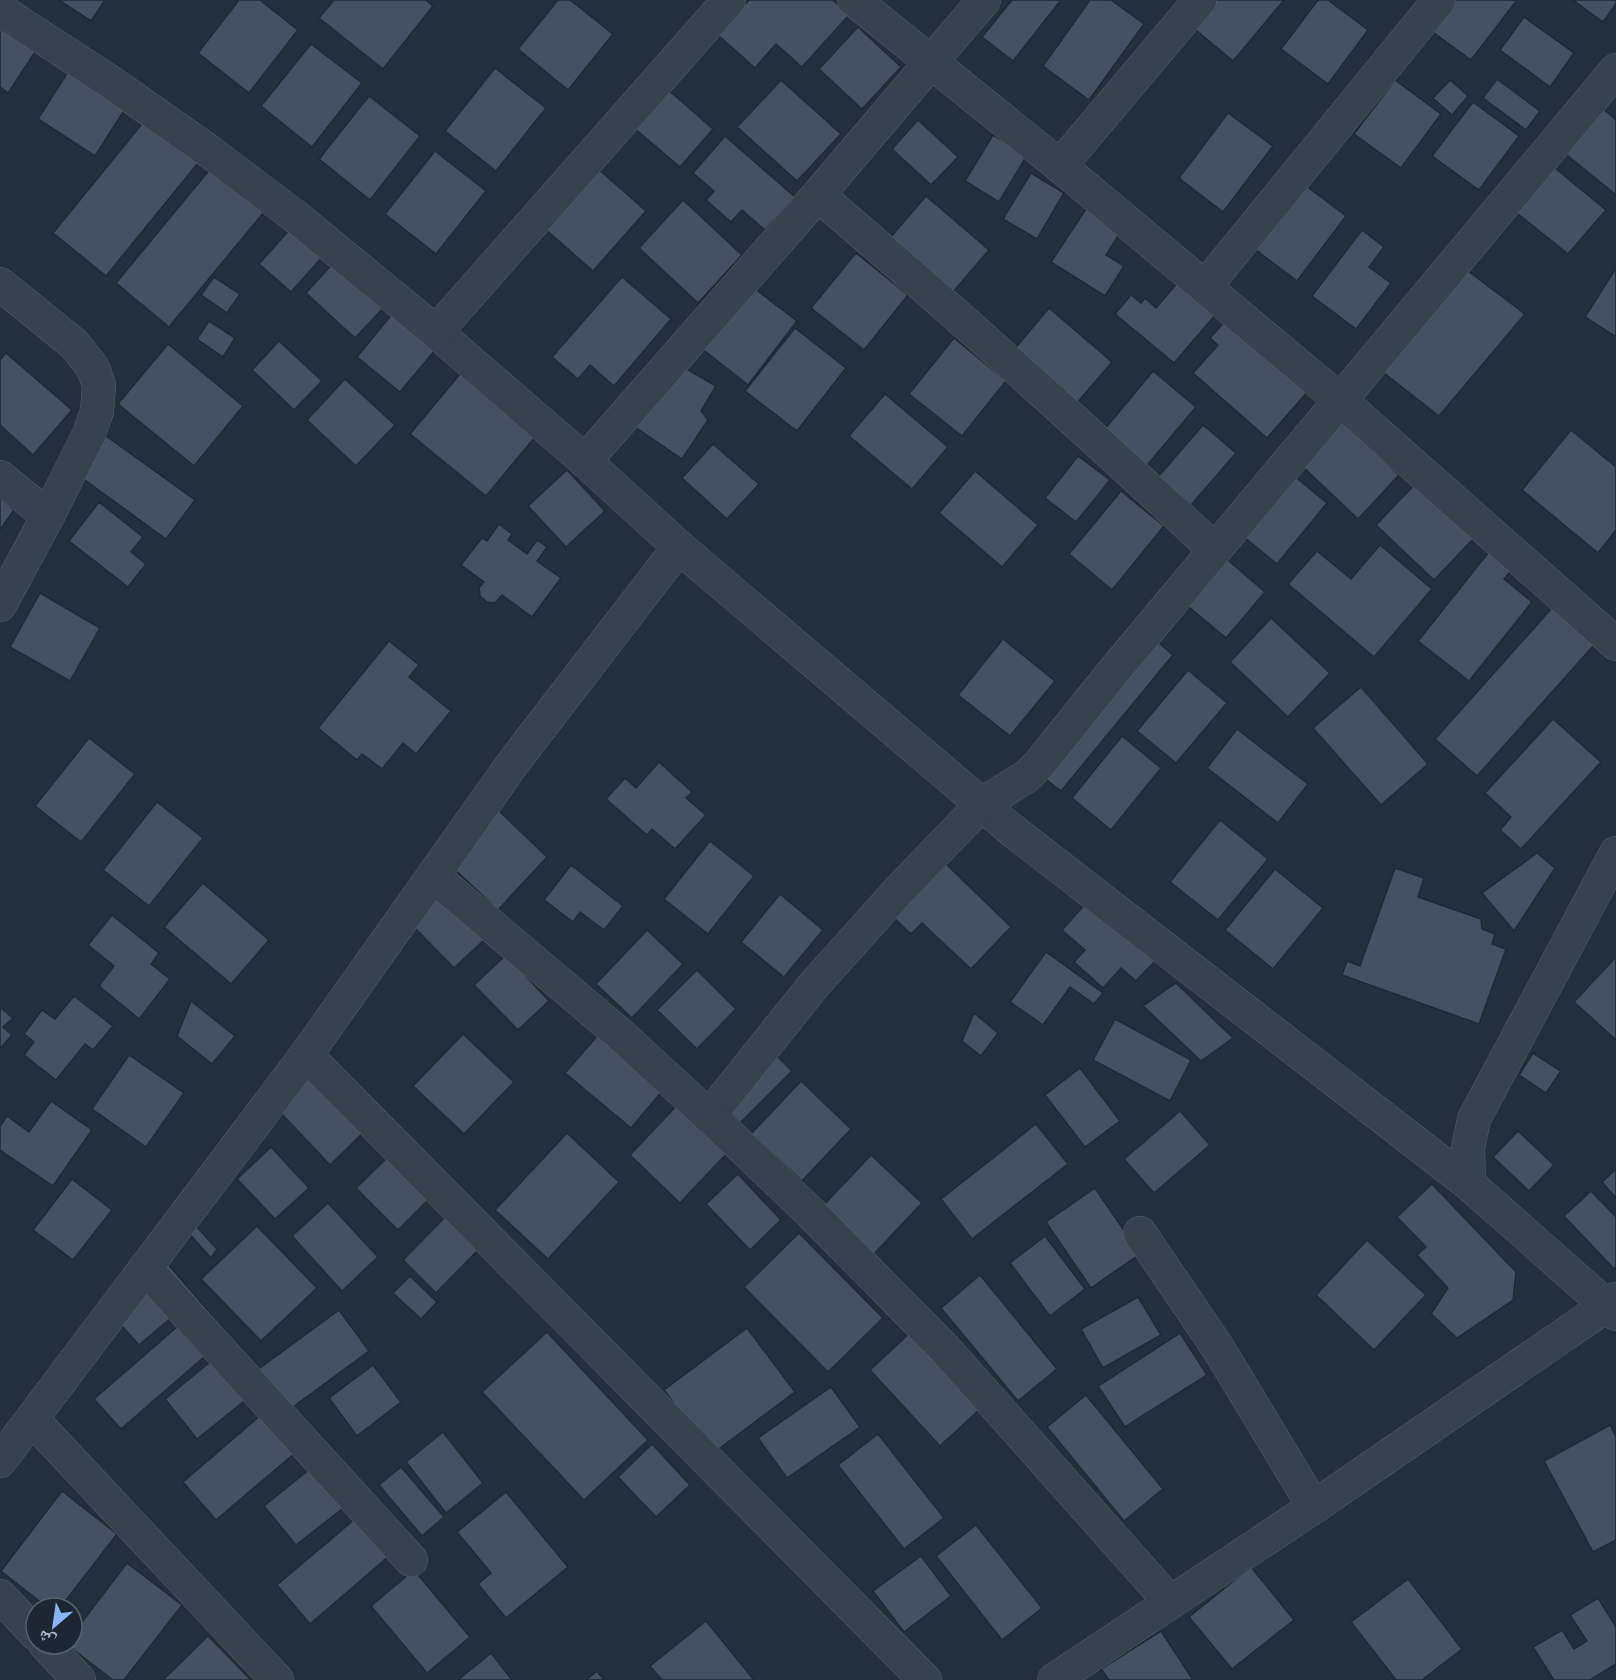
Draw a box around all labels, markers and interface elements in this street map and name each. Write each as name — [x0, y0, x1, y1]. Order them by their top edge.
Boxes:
north arrow — [24, 1596, 84, 1656]
text: ش — [34, 1624, 60, 1652]

